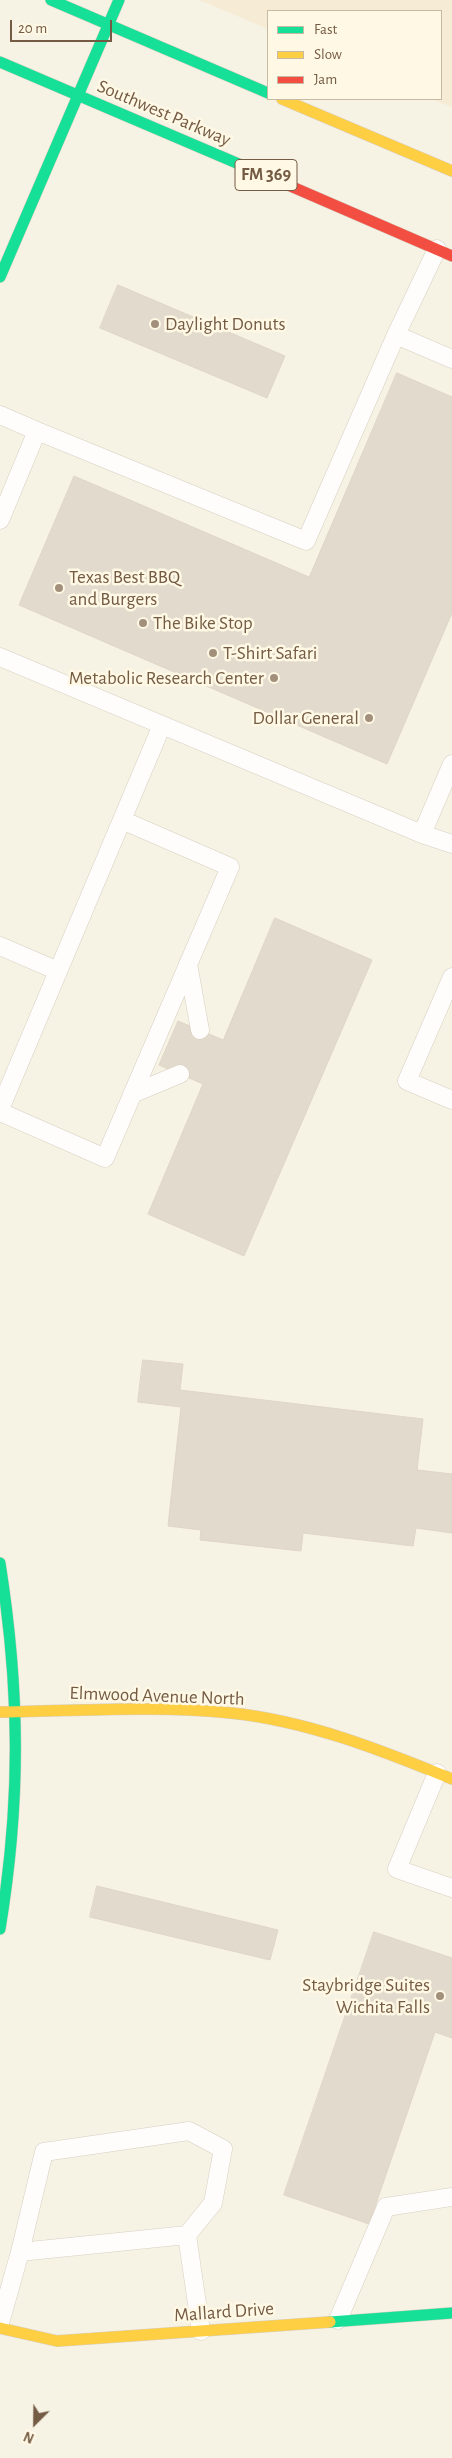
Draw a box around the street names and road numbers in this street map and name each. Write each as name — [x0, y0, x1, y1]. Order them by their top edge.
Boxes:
street label: Southwest Parkway — [94, 75, 234, 151]
road number: FM 369 — [235, 160, 297, 190]
street label: Elmwood Avenue North — [69, 1682, 245, 1710]
street label: Mallard Drive — [173, 2297, 275, 2327]

